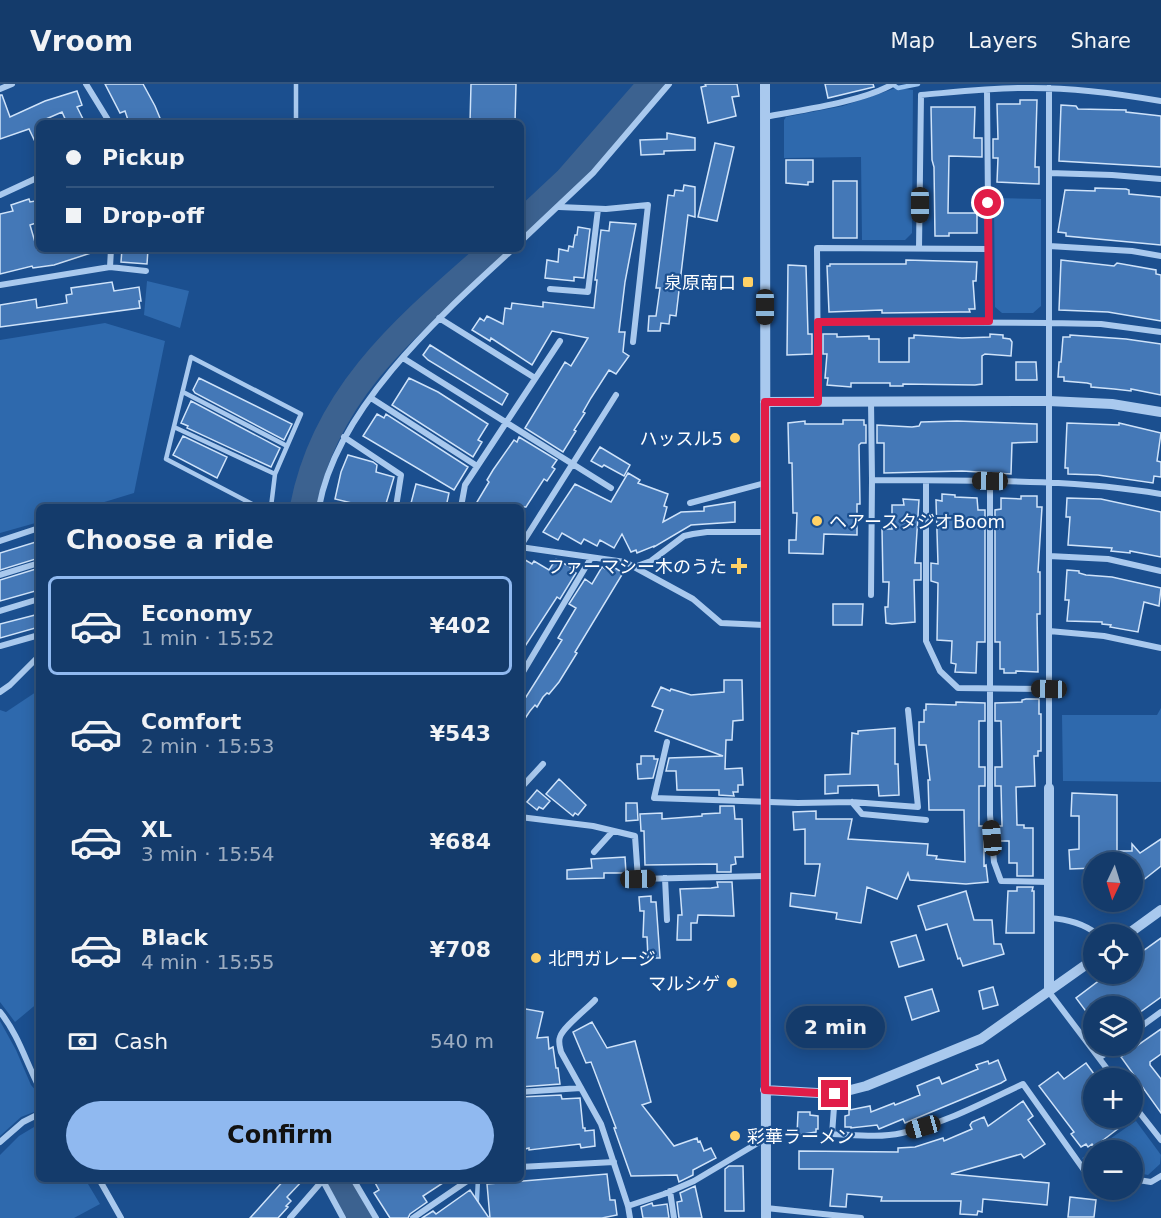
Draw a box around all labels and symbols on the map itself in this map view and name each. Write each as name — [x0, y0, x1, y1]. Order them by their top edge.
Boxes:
car — [911, 187, 929, 223]
route start — [974, 189, 1001, 216]
place label: 泉原南口 — [664, 272, 736, 293]
marker: 泉原南口 — [741, 275, 755, 289]
car — [756, 289, 774, 325]
place label: ハッスル5 — [640, 428, 723, 449]
marker: ハッスル5 — [728, 431, 742, 445]
car — [972, 472, 1008, 490]
place label: ヘアースタジオBoom — [829, 511, 1005, 532]
marker: ヘアースタジオBoom — [810, 514, 824, 528]
place label: ファーマシー木のうた — [547, 556, 727, 577]
marker: ファーマシー木のうた — [732, 559, 746, 573]
car — [1031, 680, 1067, 698]
car — [981, 819, 1003, 857]
north arrow — [1083, 852, 1143, 912]
car — [620, 870, 656, 888]
place label: 北門ガレージ — [548, 948, 656, 969]
marker: 北門ガレージ — [529, 951, 543, 965]
place label: マルシゲ — [648, 973, 720, 994]
marker: マルシゲ — [725, 976, 739, 990]
callout: 2 min — [786, 1007, 884, 1049]
route end — [821, 1080, 848, 1107]
car — [903, 1113, 943, 1141]
place label: 彩華ラーメン — [747, 1126, 854, 1147]
marker: 彩華ラーメン — [728, 1129, 742, 1143]

